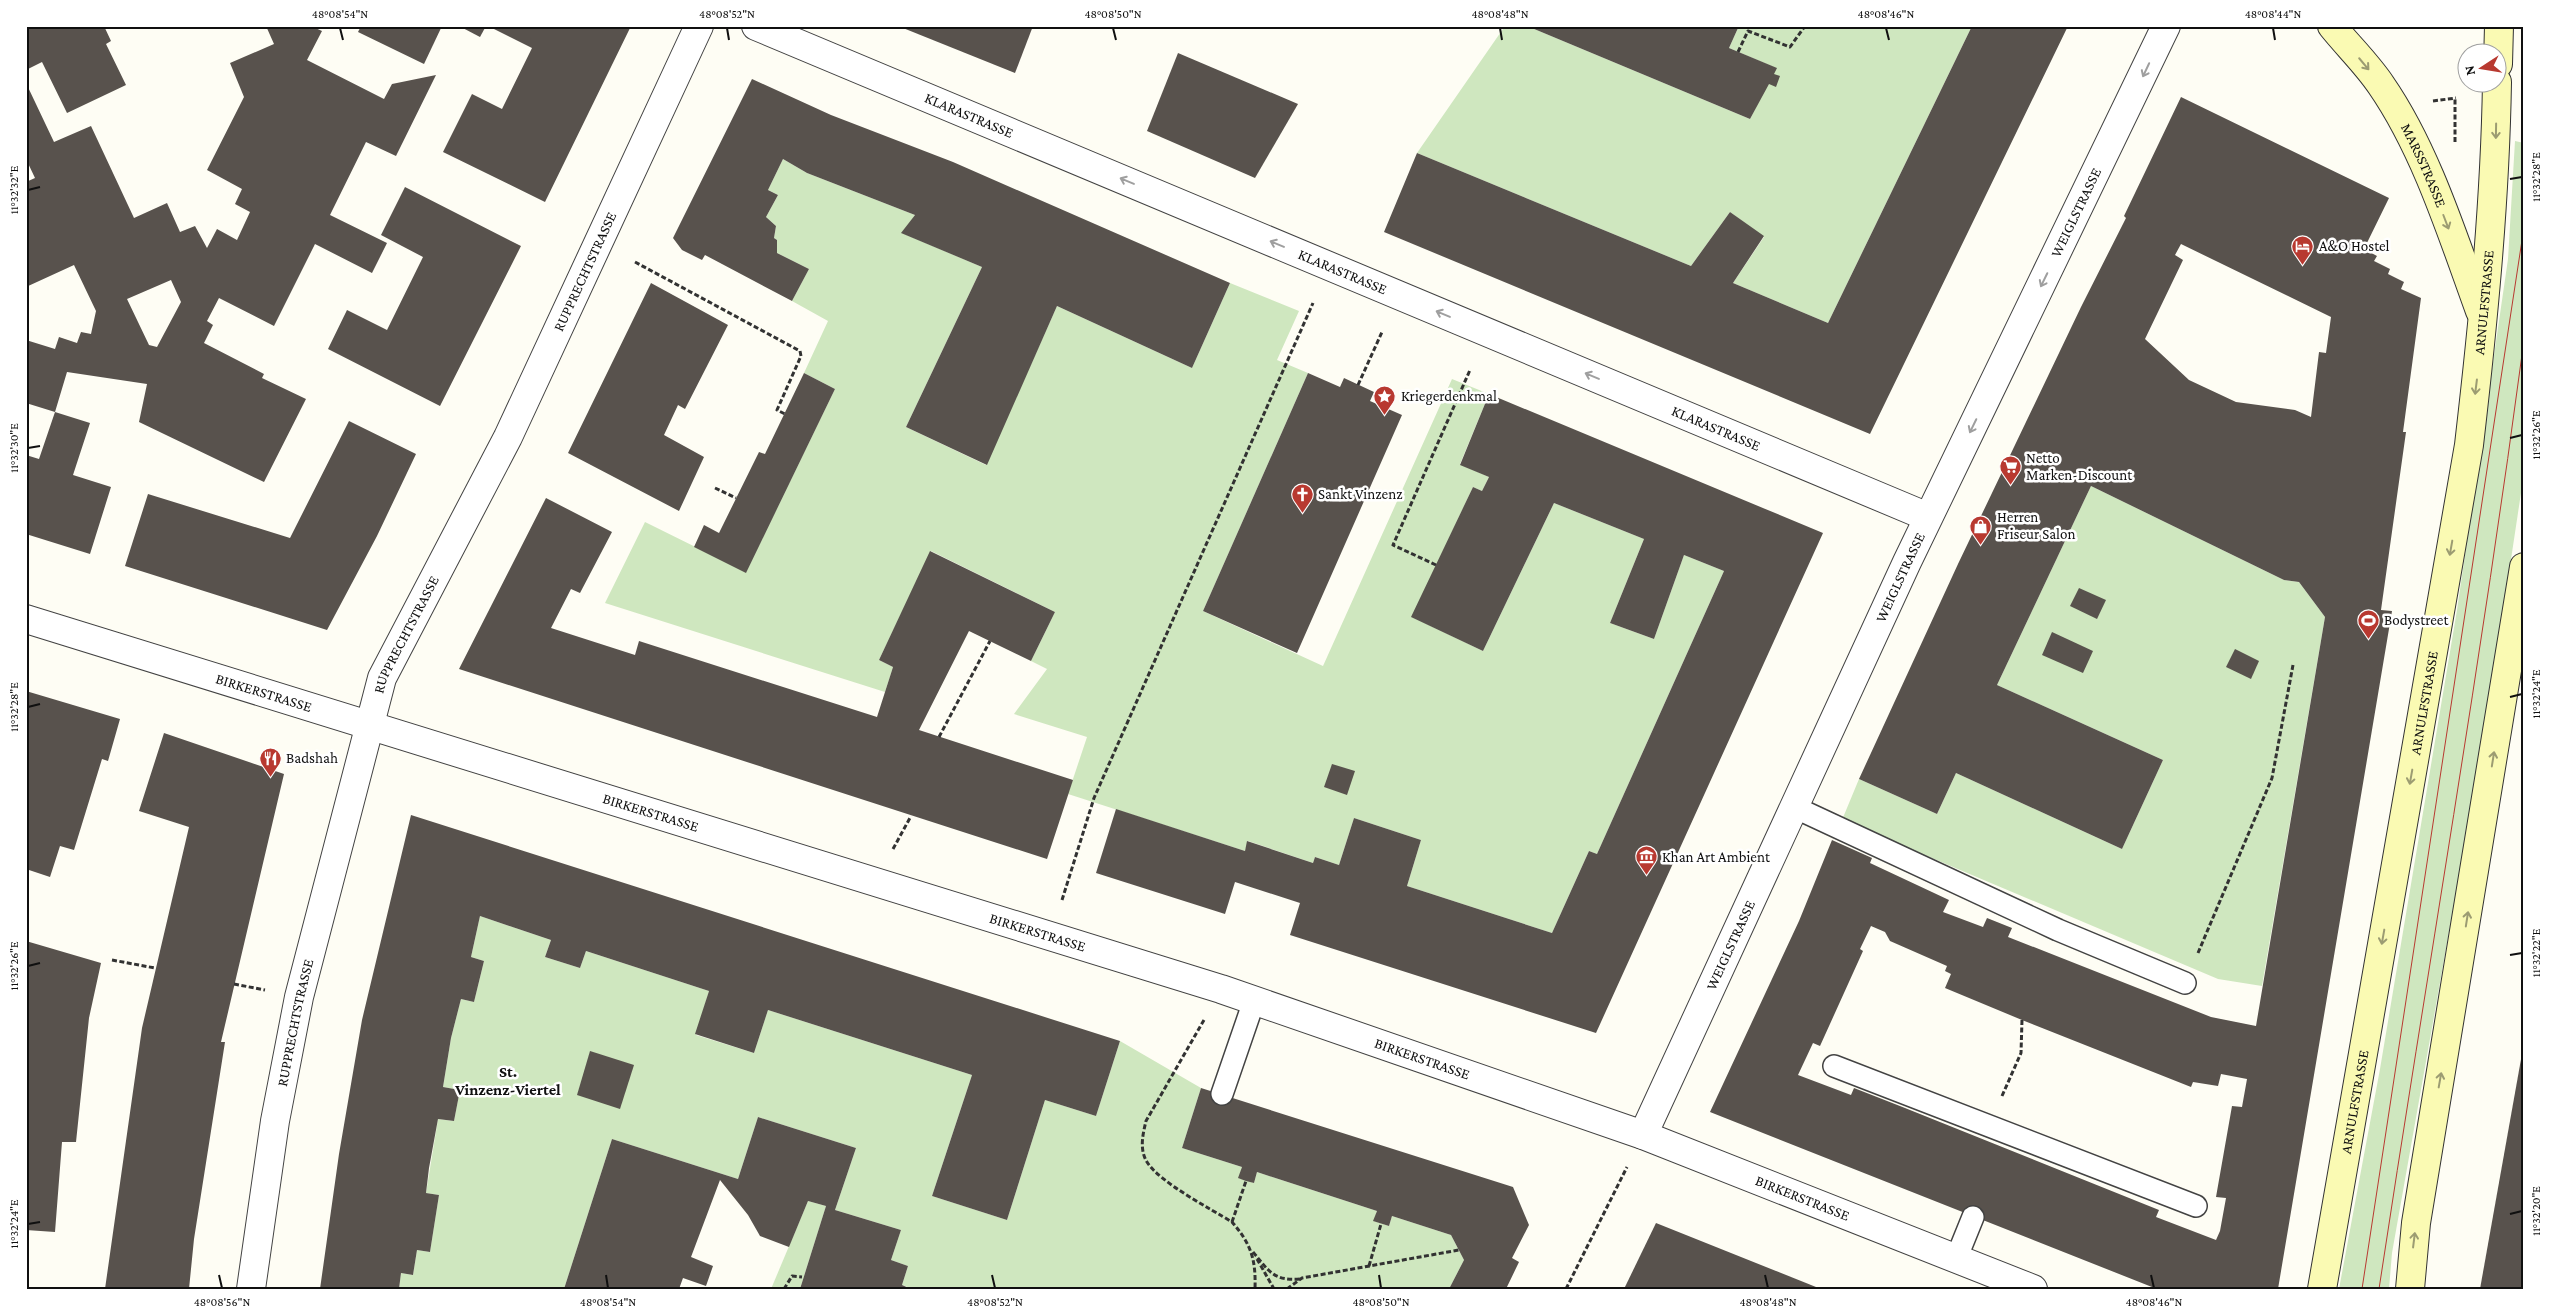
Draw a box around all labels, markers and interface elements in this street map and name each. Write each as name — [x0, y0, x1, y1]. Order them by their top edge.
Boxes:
text: 48°08'54"N — [312, 7, 368, 21]
text: 48°08'52"N — [699, 7, 755, 21]
text: 48°08'50"N — [1084, 7, 1142, 21]
text: 48°08'48"N — [1471, 7, 1529, 21]
text: 48°08'46"N — [1858, 7, 1915, 21]
text: 48°08'44"N — [2245, 7, 2301, 21]
north arrow — [2458, 42, 2508, 92]
one-way arrow — [2358, 57, 2369, 70]
one-way arrow — [2140, 62, 2150, 77]
text: N — [2460, 64, 2478, 77]
street label: KLARASTRASSE — [922, 90, 1016, 141]
street label: MARSSTRASSE — [2398, 121, 2449, 209]
one-way arrow — [2491, 122, 2501, 139]
text: 11°32'28"E — [2529, 152, 2543, 202]
text: 11°32'32"E — [7, 165, 21, 214]
street label: WEIGLSTRASSE — [2048, 165, 2104, 260]
one-way arrow — [1120, 176, 1135, 185]
street label: RUPPRECHTSTRASSE — [550, 209, 619, 334]
one-way arrow — [2443, 215, 2452, 230]
hotel icon: A&O Hostel — [2291, 234, 2315, 265]
place label: A&O Hostel — [2319, 238, 2390, 254]
one-way arrow — [1269, 239, 1284, 248]
street label: KLARASTRASSE — [1296, 246, 1389, 297]
street label: ARNULFSTRASSE — [2471, 250, 2497, 356]
one-way arrow — [2039, 272, 2049, 287]
one-way arrow — [1435, 308, 1450, 317]
one-way arrow — [1585, 371, 1600, 380]
one-way arrow — [2471, 379, 2481, 395]
place icon: Kriegerdenkmal — [1373, 384, 1397, 415]
place label: Kriegerdenkmal — [1401, 388, 1497, 405]
street label: KLARASTRASSE — [1669, 403, 1763, 454]
text: 11°32'26"E — [2529, 410, 2543, 460]
one-way arrow — [1968, 418, 1978, 433]
text: 11°32'30"E — [7, 423, 21, 473]
place label: Netto Marken-Discount — [2026, 450, 2133, 483]
supermarket icon: Netto Marken-Discount — [1998, 455, 2022, 486]
church icon: Sankt Vinzenz — [1290, 482, 1314, 513]
place label: Sankt Vinzenz — [1318, 486, 1403, 502]
place label: Herren Friseur Salon — [1997, 509, 2076, 542]
shop icon: Herren Friseur Salon — [1969, 514, 1993, 545]
street label: WEIGLSTRASSE — [1872, 530, 1928, 625]
one-way arrow — [2445, 539, 2455, 555]
street label: RUPPRECHTSTRASSE — [370, 573, 442, 695]
sports icon: Bodystreet — [2356, 608, 2380, 639]
place label: Bodystreet — [2384, 612, 2449, 629]
street label: ARNULFSTRASSE — [2407, 650, 2441, 756]
text: 11°32'24"E — [2529, 669, 2543, 718]
street label: BIRKERSTRASSE — [214, 670, 314, 715]
text: 11°32'28"E — [7, 682, 21, 732]
restaurant icon: Badshah — [258, 746, 282, 777]
place label: Badshah — [286, 750, 338, 766]
one-way arrow — [2488, 751, 2498, 767]
one-way arrow — [2405, 768, 2415, 784]
street label: BIRKERSTRASSE — [601, 790, 701, 835]
museum icon: Khan Art Ambient — [1634, 845, 1658, 876]
place label: Khan Art Ambient — [1662, 849, 1771, 865]
street label: WEIGLSTRASSE — [1703, 898, 1758, 993]
street label: BIRKERSTRASSE — [988, 910, 1088, 955]
one-way arrow — [2462, 912, 2472, 928]
text: 11°32'22"E — [2529, 928, 2543, 977]
one-way arrow — [2378, 929, 2388, 945]
text: 11°32'26"E — [7, 941, 21, 991]
street label: RUPPRECHTSTRASSE — [274, 957, 317, 1088]
street label: BIRKERSTRASSE — [1373, 1035, 1472, 1083]
street label: ARNULFSTRASSE — [2338, 1049, 2371, 1155]
district label: St. Vinzenz-Viertel — [454, 1063, 561, 1098]
one-way arrow — [2436, 1072, 2446, 1088]
street label: BIRKERSTRASSE — [1753, 1172, 1852, 1224]
text: 11°32'20"E — [2529, 1186, 2543, 1236]
text: 11°32'24"E — [7, 1199, 21, 1248]
one-way arrow — [2409, 1233, 2419, 1249]
text: 48°08'56"N — [194, 1295, 250, 1309]
text: 48°08'54"N — [580, 1295, 636, 1309]
text: 48°08'52"N — [967, 1295, 1023, 1309]
text: 48°08'50"N — [1352, 1295, 1410, 1309]
text: 48°08'48"N — [1739, 1295, 1797, 1309]
text: 48°08'46"N — [2126, 1295, 2183, 1309]

